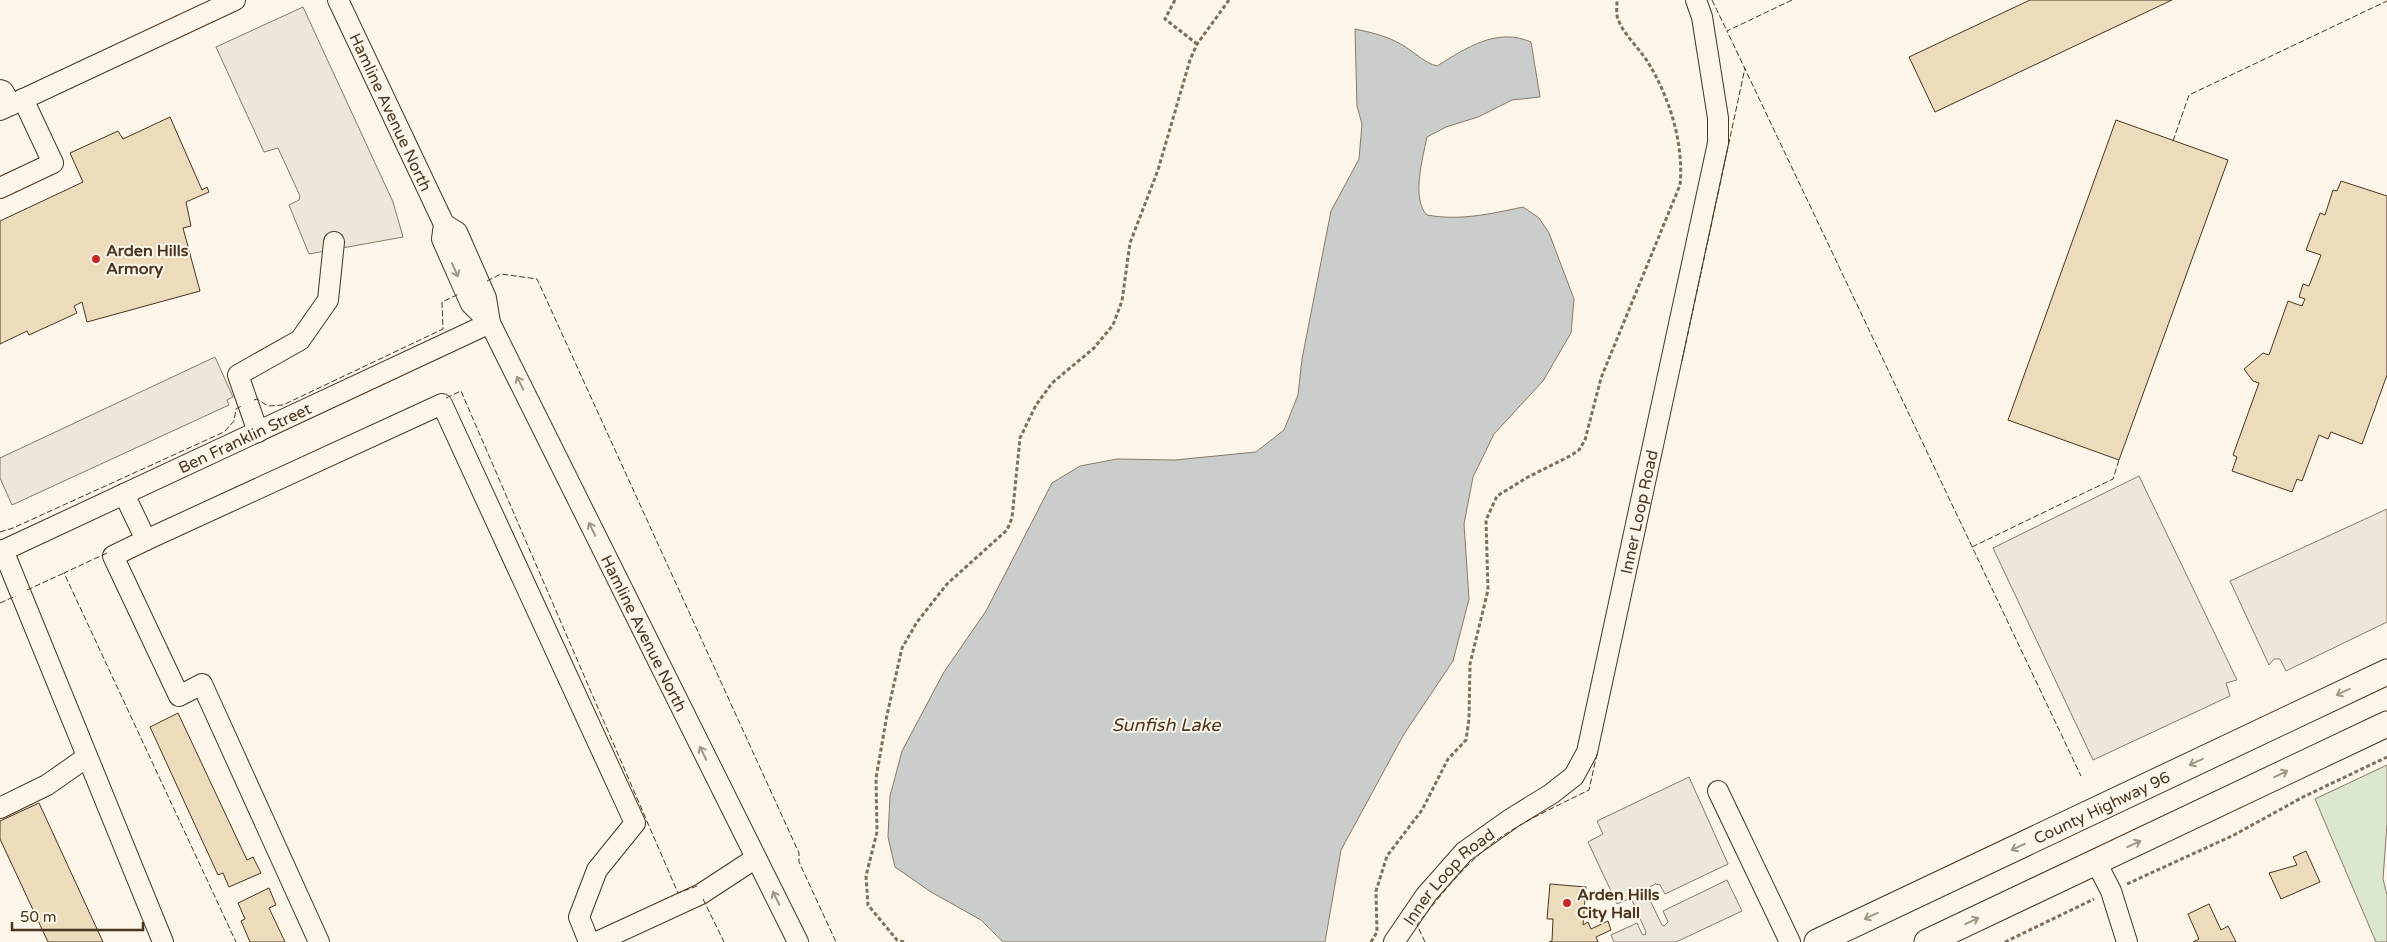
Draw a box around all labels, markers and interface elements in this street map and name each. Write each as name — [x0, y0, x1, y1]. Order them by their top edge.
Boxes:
street label: Hamline Avenue North — [345, 30, 436, 195]
place label: Arden Hills Armory — [106, 241, 189, 279]
marker: Arden Hills Armory — [90, 253, 102, 265]
one-way arrow — [451, 262, 461, 277]
one-way arrow — [515, 376, 525, 391]
street label: Ben Franklin Street — [175, 399, 315, 478]
street label: Inner Loop Road — [1617, 448, 1663, 576]
one-way arrow — [587, 522, 596, 537]
street label: Hamline Avenue North — [596, 552, 691, 715]
one-way arrow — [2336, 688, 2351, 698]
water label: Sunfish Lake — [1112, 714, 1221, 736]
one-way arrow — [698, 746, 708, 761]
one-way arrow — [2189, 758, 2204, 767]
street label: County Highway 96 — [2031, 767, 2174, 849]
one-way arrow — [2273, 769, 2288, 778]
street label: Inner Loop Road — [1399, 824, 1499, 929]
one-way arrow — [2126, 839, 2141, 848]
one-way arrow — [2011, 842, 2026, 852]
place label: Arden Hills City Hall — [1577, 885, 1660, 923]
one-way arrow — [771, 891, 781, 906]
marker: Arden Hills City Hall — [1561, 897, 1573, 909]
scale bar — [12, 900, 144, 932]
text: 50 m — [20, 908, 57, 926]
one-way arrow — [1864, 912, 1879, 922]
one-way arrow — [1964, 916, 1979, 926]

